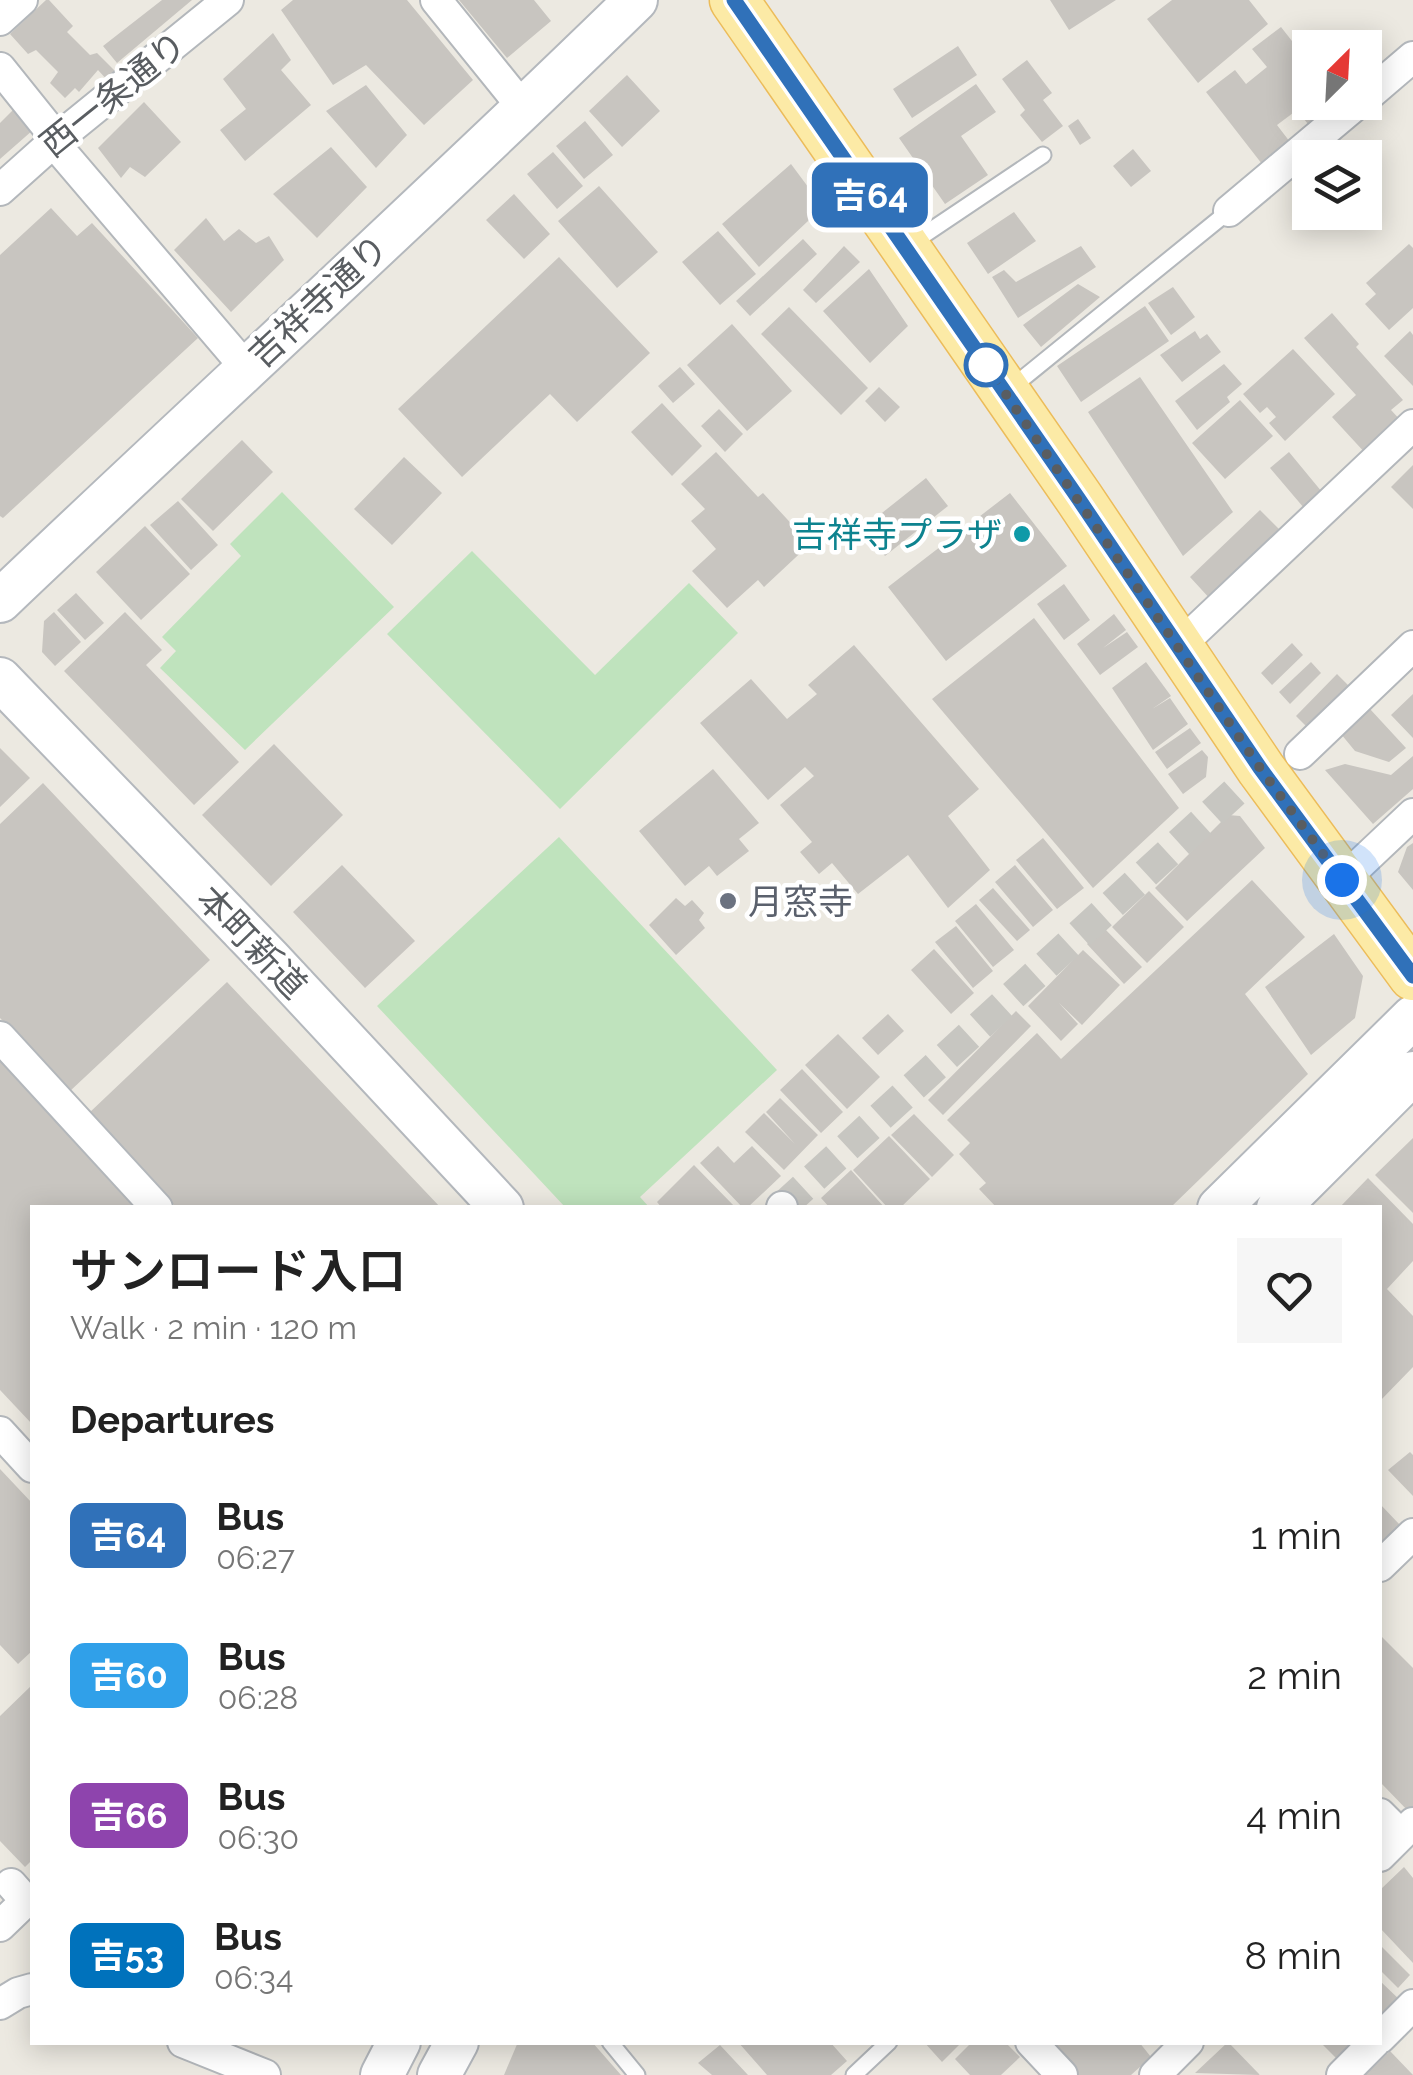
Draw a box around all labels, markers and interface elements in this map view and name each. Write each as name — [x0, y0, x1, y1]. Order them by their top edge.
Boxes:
street label: 西一条通り — [32, 23, 194, 165]
north arrow — [1292, 30, 1382, 120]
map controls — [1292, 30, 1382, 230]
button: layers — [1292, 140, 1382, 230]
line badge: 吉64 — [812, 162, 928, 228]
text: 吉64 — [832, 175, 908, 216]
street label: 吉祥寺通り — [240, 226, 396, 376]
unlabelled marker — [965, 344, 1007, 386]
place label: 吉祥寺プラザ — [792, 514, 1002, 555]
marker: 吉祥寺プラザ — [1011, 523, 1033, 545]
your location — [1317, 855, 1367, 905]
street label: 本町新道 — [189, 877, 315, 1007]
place label: 月窓寺 — [748, 881, 853, 922]
marker: 月窓寺 — [717, 890, 739, 912]
button: heart — [1237, 1238, 1342, 1343]
text: サンロード入口 — [70, 1243, 406, 1299]
text: Walk · 2 min · 120 m — [70, 1309, 357, 1346]
text: Departures — [70, 1397, 275, 1442]
text: Bus — [216, 1494, 284, 1539]
text: 1 min — [1251, 1513, 1342, 1558]
text: 吉64 — [90, 1515, 166, 1556]
text: 06:27 — [216, 1539, 295, 1576]
text: Bus — [218, 1634, 286, 1679]
text: 2 min — [1247, 1653, 1342, 1698]
text: 吉60 — [90, 1655, 168, 1696]
text: 06:28 — [218, 1679, 298, 1716]
text: Bus — [218, 1774, 286, 1819]
text: 4 min — [1246, 1793, 1342, 1838]
text: 吉66 — [90, 1795, 168, 1836]
text: 06:30 — [218, 1819, 299, 1856]
text: Bus — [214, 1914, 282, 1959]
text: 8 min — [1244, 1933, 1342, 1978]
text: 吉53 — [90, 1935, 164, 1976]
text: 06:34 — [214, 1959, 293, 1996]

